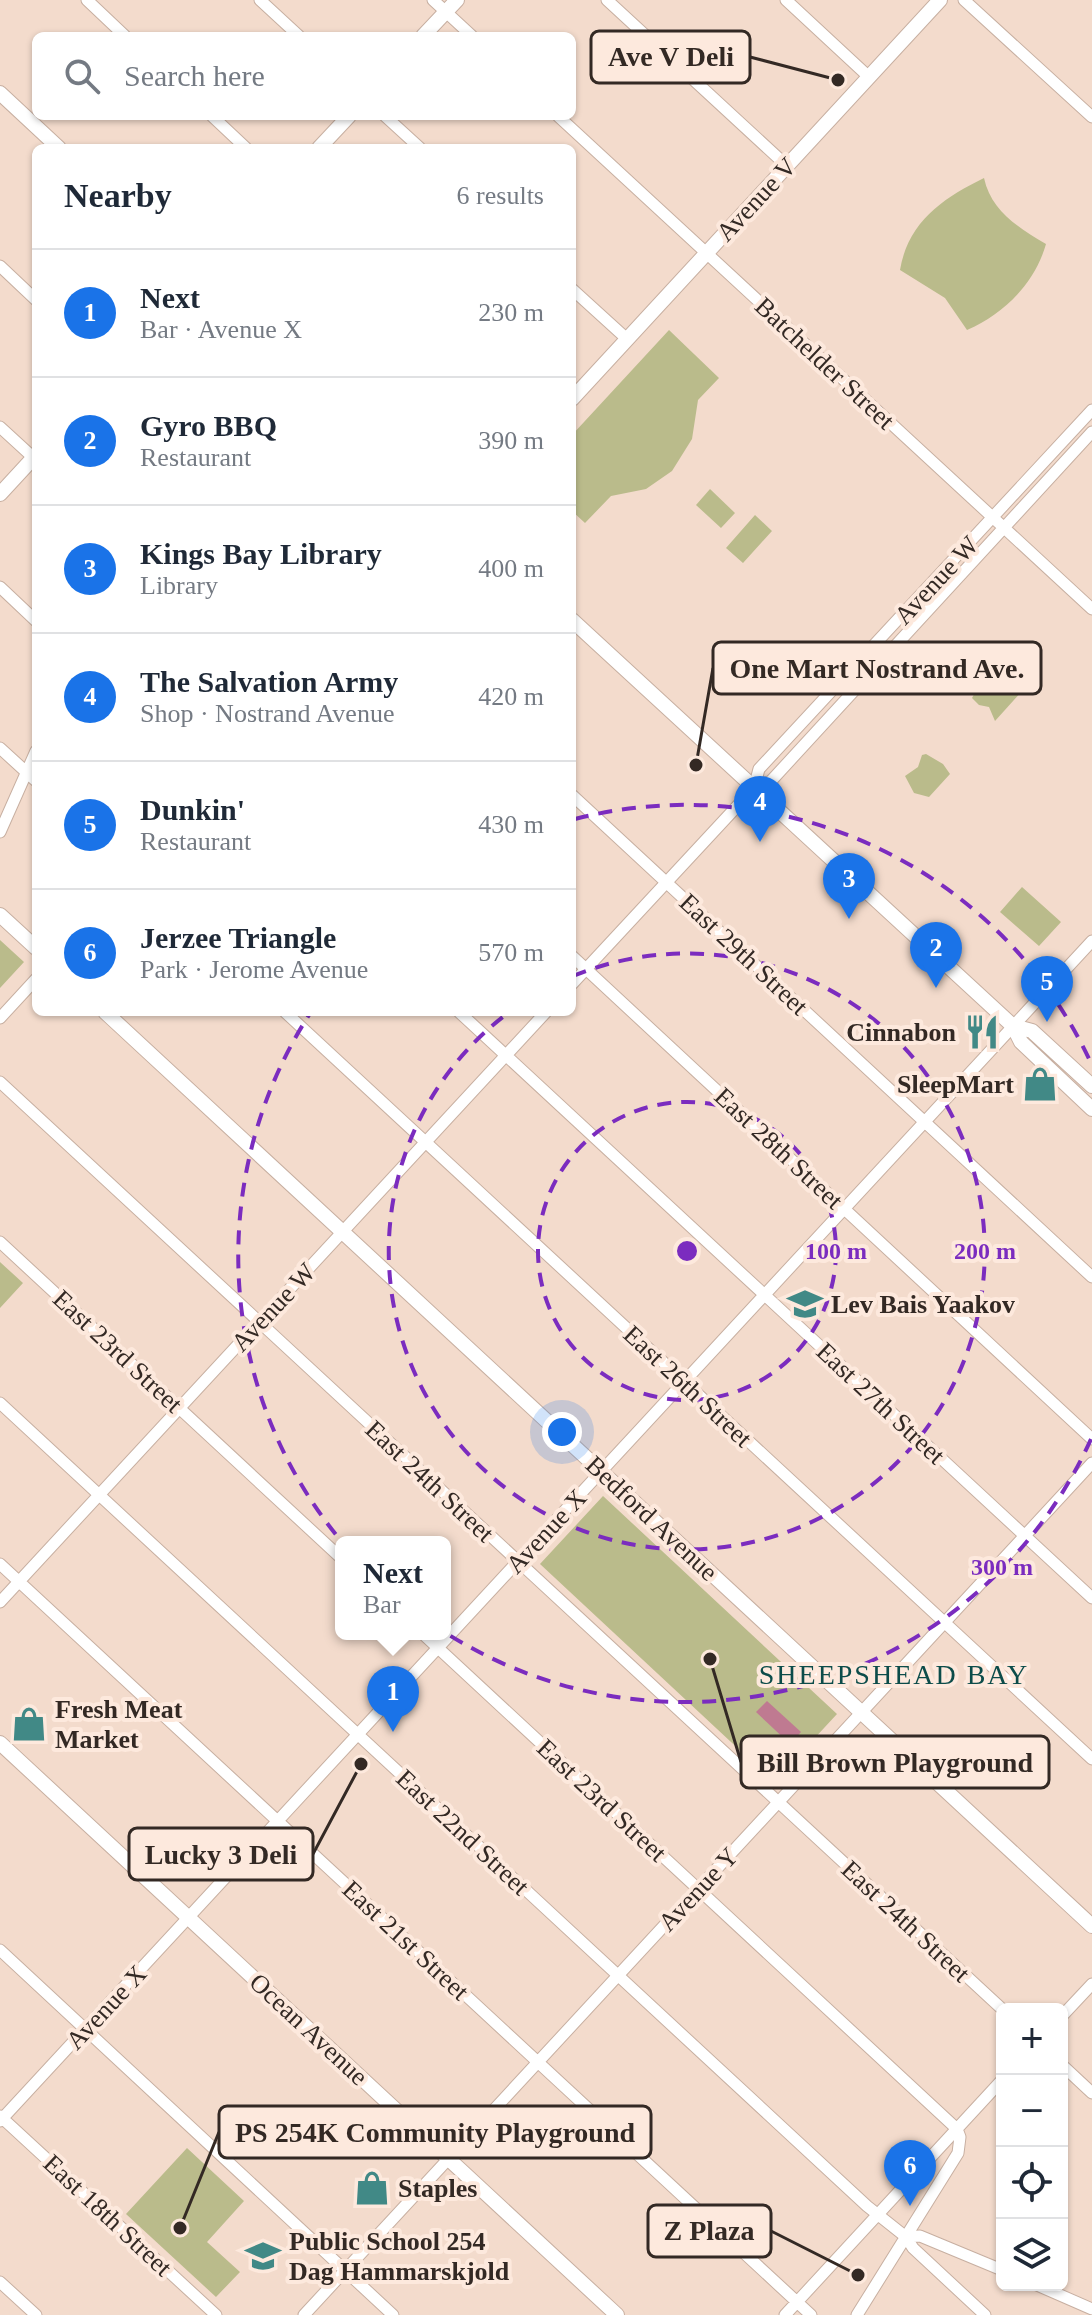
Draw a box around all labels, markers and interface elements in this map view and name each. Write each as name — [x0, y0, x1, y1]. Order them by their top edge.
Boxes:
callout: Ave V Deli — [591, 31, 750, 83]
search box — [32, 32, 576, 120]
text: Ave V Deli — [608, 41, 734, 72]
icon: search — [60, 54, 104, 98]
text: Search here — [124, 59, 265, 92]
street label: Avenue V — [710, 151, 802, 247]
text: Nearby — [64, 177, 172, 214]
text: 6 results — [457, 181, 544, 210]
text: Next — [140, 281, 200, 314]
street label: Batchelder Street — [749, 291, 901, 436]
text: 1 — [84, 298, 97, 327]
text: 230 m — [478, 298, 544, 327]
text: Bar · Avenue X — [140, 315, 302, 344]
text: Gyro BBQ — [140, 409, 277, 442]
text: 2 — [84, 426, 97, 455]
text: 390 m — [478, 426, 544, 455]
text: Restaurant — [140, 443, 251, 472]
street label: Avenue W — [888, 530, 985, 630]
text: Kings Bay Library — [140, 537, 382, 570]
text: 3 — [84, 554, 97, 583]
text: 400 m — [478, 554, 544, 583]
text: Library — [140, 571, 218, 600]
callout: One Mart Nostrand Ave. — [713, 642, 1041, 694]
text: One Mart Nostrand Ave. — [730, 653, 1025, 684]
text: The Salvation Army — [140, 665, 398, 698]
text: 4 — [84, 682, 97, 711]
text: 420 m — [478, 682, 544, 711]
text: Shop · Nostrand Avenue — [140, 699, 394, 728]
pin: 4 — [734, 776, 786, 842]
text: Dunkin' — [140, 793, 245, 826]
text: 5 — [84, 810, 97, 839]
text: 430 m — [478, 810, 544, 839]
text: Restaurant — [140, 827, 251, 856]
pin: 3 — [823, 853, 875, 919]
street label: East 29th Street — [674, 888, 814, 1022]
text: Jerzee Triangle — [140, 921, 336, 954]
pin: 2 — [910, 922, 962, 988]
text: 6 — [84, 938, 97, 967]
text: 570 m — [478, 938, 544, 967]
text: Park · Jerome Avenue — [140, 955, 368, 984]
pin: 5 — [1021, 956, 1073, 1022]
restaurant icon: Cinnabon — [963, 1013, 1001, 1051]
place label: Cinnabon — [846, 1018, 957, 1047]
shop icon: SleepMart — [1021, 1065, 1059, 1103]
place label: SleepMart — [897, 1070, 1014, 1099]
street label: East 28th Street — [709, 1082, 849, 1216]
centre of rings — [673, 1237, 701, 1265]
text: 100 m — [805, 1238, 867, 1264]
text: 200 m — [954, 1238, 1016, 1264]
street label: Avenue W — [225, 1257, 322, 1357]
street label: East 23rd Street — [47, 1284, 189, 1419]
school or university icon: Lev Bais Yaakov — [786, 1285, 824, 1323]
place label: Lev Bais Yaakov — [831, 1290, 1015, 1319]
street label: East 26th Street — [618, 1320, 758, 1454]
street label: East 27th Street — [811, 1337, 951, 1471]
your location — [542, 1412, 582, 1452]
street label: East 24th Street — [360, 1415, 500, 1549]
street label: Bedford Avenue — [580, 1450, 723, 1587]
street label: Avenue X — [500, 1483, 593, 1579]
popup — [335, 1536, 451, 1640]
text: 300 m — [971, 1554, 1033, 1580]
text: Next — [363, 1556, 423, 1589]
text: Bar — [363, 1590, 401, 1619]
district label: SHEEPSHEAD BAY — [759, 1659, 1029, 1690]
pin: 1 — [367, 1666, 419, 1732]
place label: Fresh Meat Market — [55, 1695, 183, 1754]
shop icon: Fresh Meat Market — [10, 1705, 48, 1743]
street label: East 23rd Street — [531, 1733, 673, 1868]
callout: Bill Brown Playground — [741, 1736, 1049, 1788]
text: Bill Brown Playground — [757, 1747, 1033, 1778]
street label: East 22nd Street — [390, 1764, 535, 1902]
callout: Lucky 3 Deli — [129, 1828, 313, 1880]
text: Lucky 3 Deli — [145, 1839, 297, 1870]
street label: Avenue Y — [653, 1842, 744, 1937]
street label: East 24th Street — [836, 1855, 976, 1989]
street label: East 21st Street — [337, 1875, 475, 2007]
street label: Avenue X — [60, 1959, 153, 2055]
street label: Ocean Avenue — [244, 1967, 374, 2091]
map controls — [996, 2003, 1068, 2291]
button: + — [996, 2003, 1068, 2075]
button: − — [996, 2075, 1068, 2147]
callout: PS 254K Community Playground — [219, 2106, 651, 2158]
text: PS 254K Community Playground — [235, 2117, 635, 2148]
pin: 6 — [884, 2140, 936, 2206]
button: locate — [996, 2147, 1068, 2219]
street label: East 18th Street — [38, 2149, 178, 2283]
shop icon: Staples — [353, 2169, 391, 2207]
place label: Staples — [398, 2174, 477, 2203]
callout: Z Plaza — [648, 2205, 771, 2257]
text: Z Plaza — [664, 2215, 755, 2246]
button: layers — [996, 2219, 1068, 2291]
place label: Public School 254 Dag Hammarskjold — [289, 2227, 510, 2286]
school or university icon: Public School 254 Dag Hammarskjold — [244, 2237, 282, 2275]

